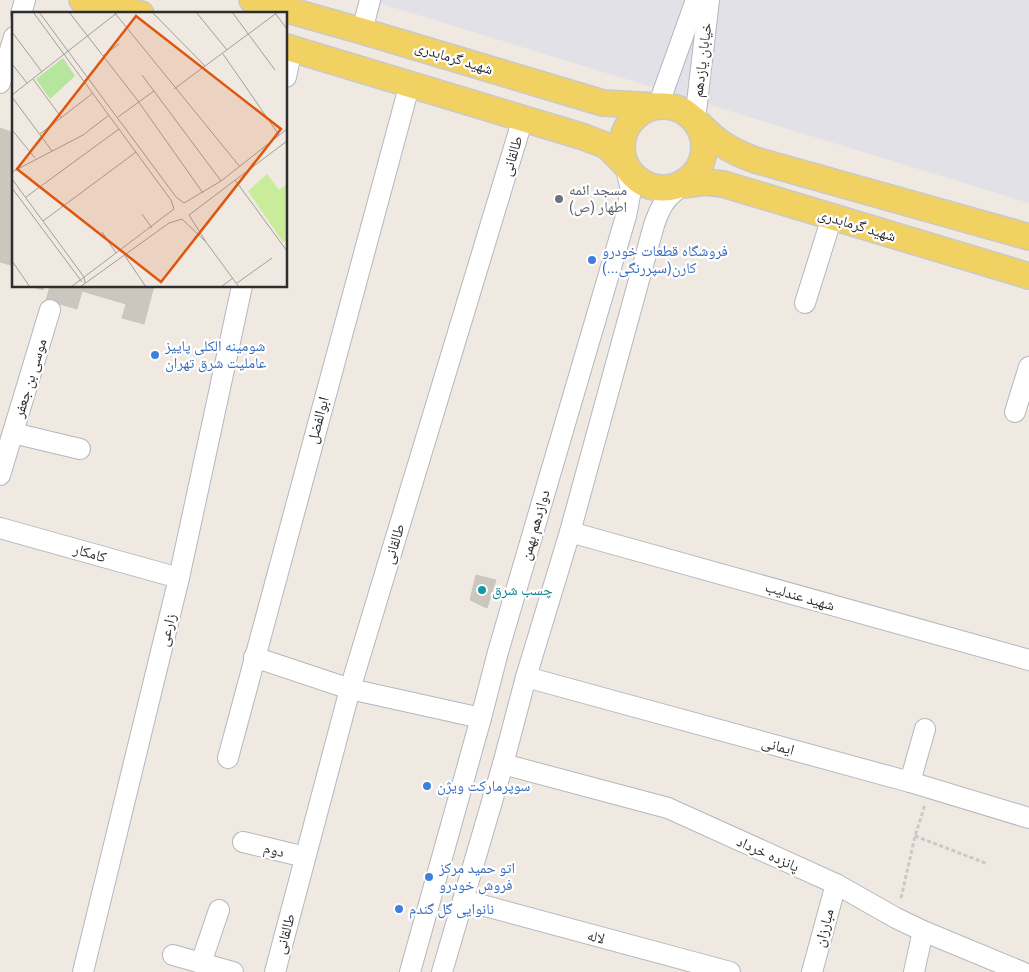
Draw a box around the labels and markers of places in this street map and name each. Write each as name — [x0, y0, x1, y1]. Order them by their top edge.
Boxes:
place label: مسجد ائمه اطهار (ص) — [569, 181, 627, 217]
marker: مسجد ائمه اطهار (ص) — [553, 193, 565, 205]
place label: فروشگاه قطعات خودرو کارن(سپررنگی...) — [602, 242, 728, 278]
marker: فروشگاه قطعات خودرو کارن(سپررنگی...) — [586, 254, 598, 266]
place label: شومینه الکلی پاییز عاملیت شرق تهران — [164, 337, 267, 373]
marker: شومینه الکلی پاییز عاملیت شرق تهران — [149, 349, 161, 361]
place label: چسب شرق — [492, 581, 553, 600]
marker: چسب شرق — [476, 584, 488, 596]
place label: سوپرمارکت ویژن — [437, 777, 531, 796]
marker: سوپرمارکت ویژن — [421, 780, 433, 792]
place label: اتو حمید مرکز فروش خودرو — [438, 859, 515, 895]
marker: اتو حمید مرکز فروش خودرو — [423, 871, 435, 883]
place label: نانوایی گل گندم — [409, 900, 494, 919]
marker: نانوایی گل گندم — [393, 903, 405, 915]

